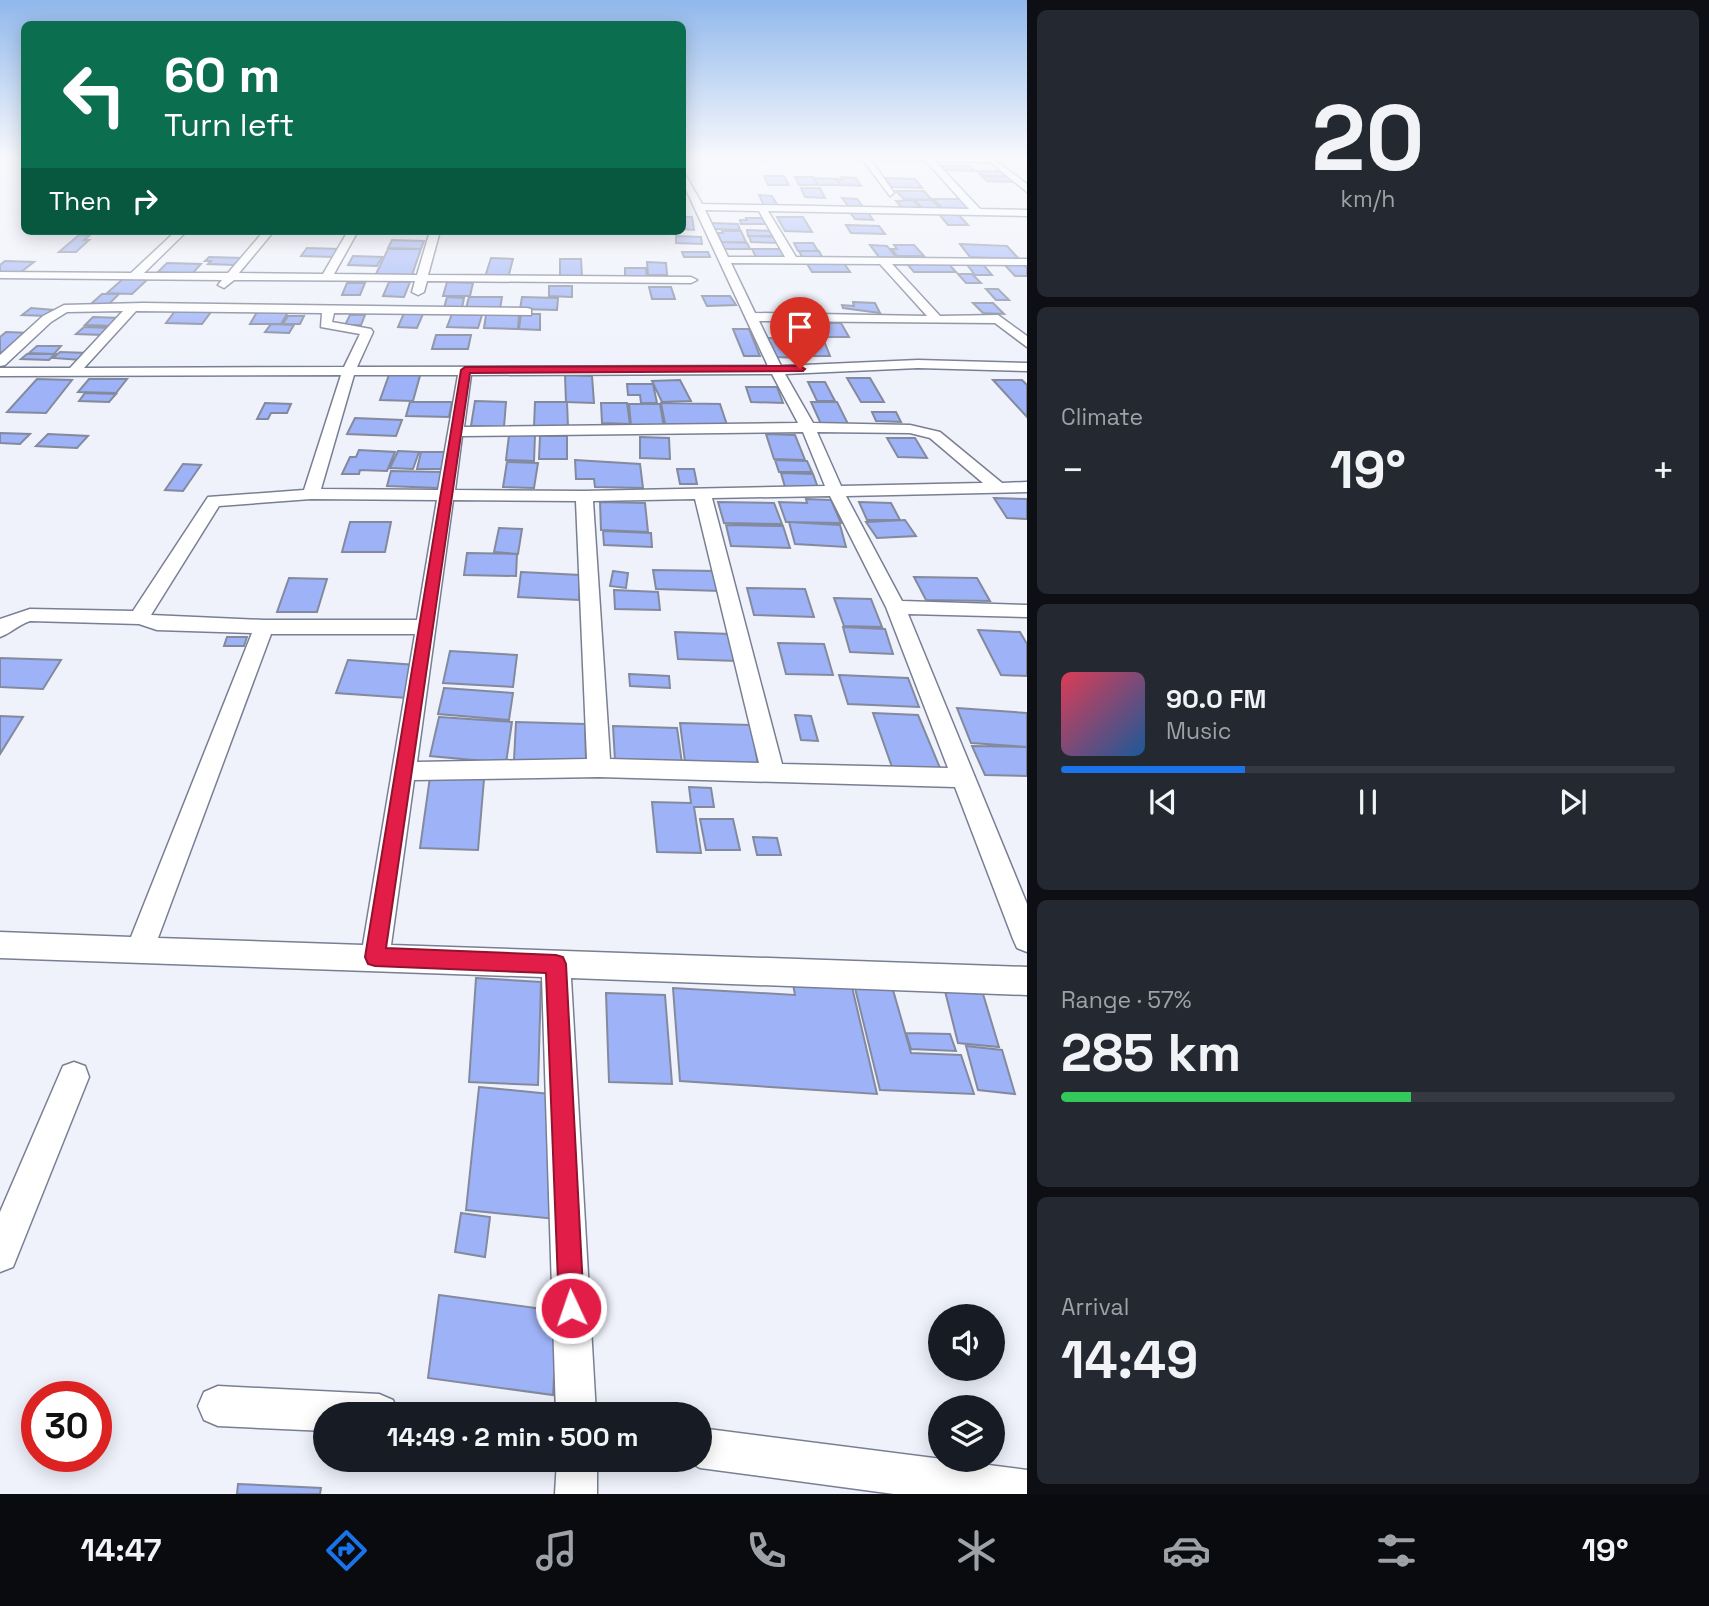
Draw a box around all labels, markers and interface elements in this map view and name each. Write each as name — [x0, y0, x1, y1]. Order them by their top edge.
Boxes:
text: 60 m — [164, 44, 280, 106]
icon: left — [49, 49, 140, 140]
text: 20 — [1311, 80, 1425, 197]
text: Turn left — [164, 105, 294, 145]
icon: right — [126, 182, 164, 220]
text: Then — [49, 184, 112, 218]
text: km/h — [1341, 184, 1395, 214]
pin — [770, 297, 830, 369]
icon: arrive — [781, 308, 819, 346]
text: Climate — [1061, 402, 1143, 432]
text: 19° — [1330, 437, 1406, 503]
text: − — [1061, 446, 1085, 494]
text: + — [1651, 446, 1675, 494]
text: 90.0 FM — [1166, 682, 1266, 716]
text: Music — [1166, 716, 1231, 746]
icon: previous — [1144, 783, 1182, 821]
icon: pause — [1349, 783, 1387, 821]
icon: next — [1554, 783, 1592, 821]
text: Range · 57% — [1061, 985, 1192, 1015]
text: 285 km — [1061, 1020, 1241, 1086]
position arrow — [534, 1271, 608, 1345]
text: Arrival — [1061, 1292, 1129, 1322]
map controls — [928, 1304, 1005, 1472]
button: sound — [928, 1304, 1005, 1381]
text: 14:49 — [1061, 1327, 1198, 1393]
speed limit sign: 30 — [21, 1381, 112, 1472]
button: layers — [928, 1395, 1005, 1472]
text: 14:49 · 2 min · 500 m — [387, 1420, 638, 1454]
icon: directions — [322, 1526, 371, 1575]
icon: music — [532, 1526, 581, 1575]
icon: phone — [742, 1526, 791, 1575]
icon: climate — [952, 1526, 1001, 1575]
icon: car — [1162, 1526, 1211, 1575]
icon: filters — [1372, 1526, 1421, 1575]
text: 14:47 — [80, 1530, 162, 1570]
text: 19° — [1582, 1530, 1629, 1570]

